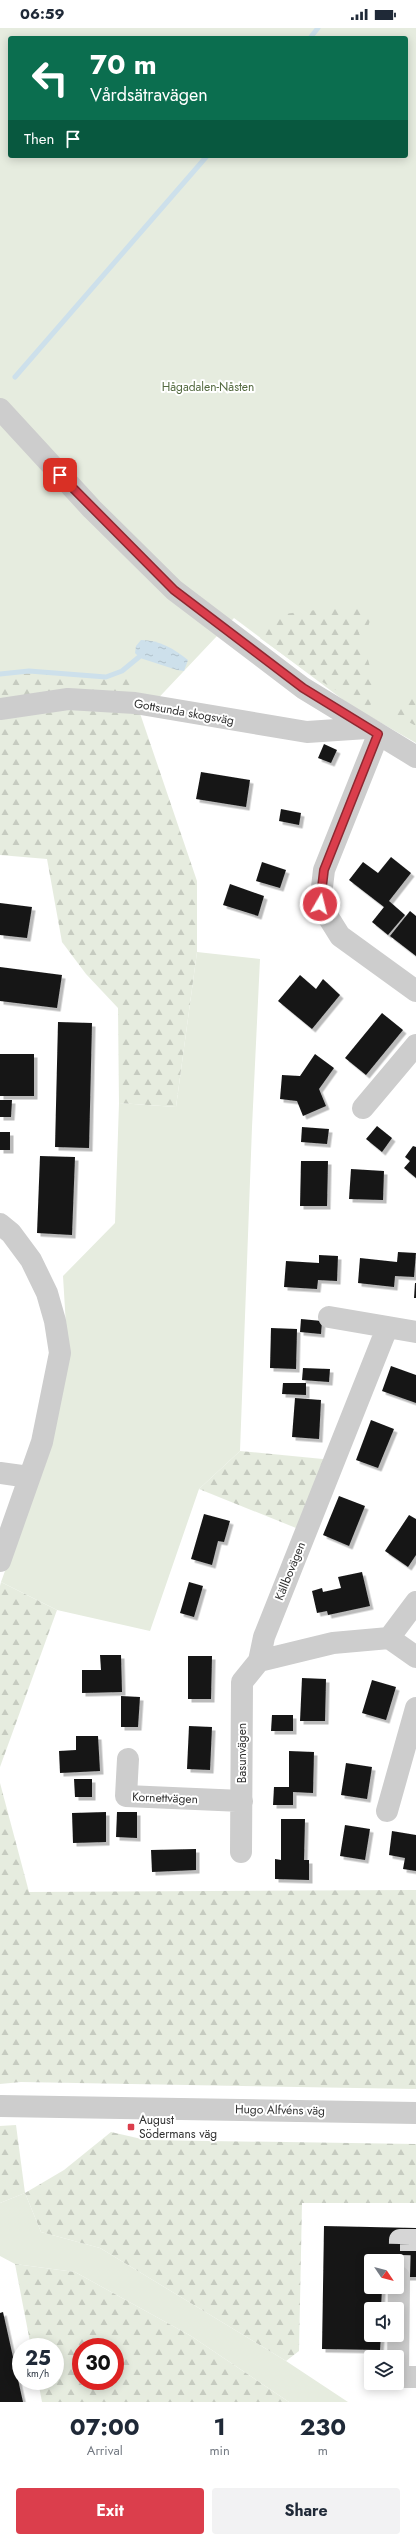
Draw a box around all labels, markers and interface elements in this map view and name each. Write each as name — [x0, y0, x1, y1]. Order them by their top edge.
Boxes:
text: 06:59 — [20, 3, 65, 25]
text: 70 m — [90, 44, 157, 85]
icon: left — [24, 52, 76, 104]
text: Vårdsätravägen — [90, 82, 208, 108]
text: Then — [24, 128, 54, 150]
icon: arrive — [62, 128, 84, 150]
park label: Hågadalen-Nåsten — [162, 378, 254, 396]
pin — [43, 458, 77, 492]
icon: arrive — [49, 464, 71, 486]
street label: Gottsunda skogsväg — [133, 694, 235, 730]
position arrow — [299, 883, 341, 925]
street label: Källbovägen — [270, 1539, 310, 1603]
street label: Basunvägen — [233, 1723, 251, 1783]
street label: Kornettvägen — [132, 1788, 198, 1808]
street label: Hugo Alfvéns väg — [235, 2100, 325, 2120]
place label: August Södermans väg — [139, 2111, 217, 2143]
marker: August Södermans väg — [126, 2122, 136, 2132]
north arrow — [364, 2254, 404, 2294]
map controls — [364, 2254, 404, 2390]
button: sound — [364, 2302, 404, 2342]
speed limit sign: 30 — [72, 2338, 124, 2390]
text: 25 — [25, 2344, 51, 2373]
button: layers — [364, 2350, 404, 2390]
text: km/h — [27, 2366, 49, 2381]
text: 07:00 — [70, 2409, 140, 2444]
text: 1 — [214, 2409, 226, 2444]
text: 230 — [300, 2409, 346, 2444]
text: Arrival — [87, 2441, 123, 2460]
text: min — [209, 2441, 230, 2460]
text: m — [318, 2441, 328, 2460]
button: Exit — [16, 2488, 204, 2534]
button: Share — [212, 2488, 400, 2534]

